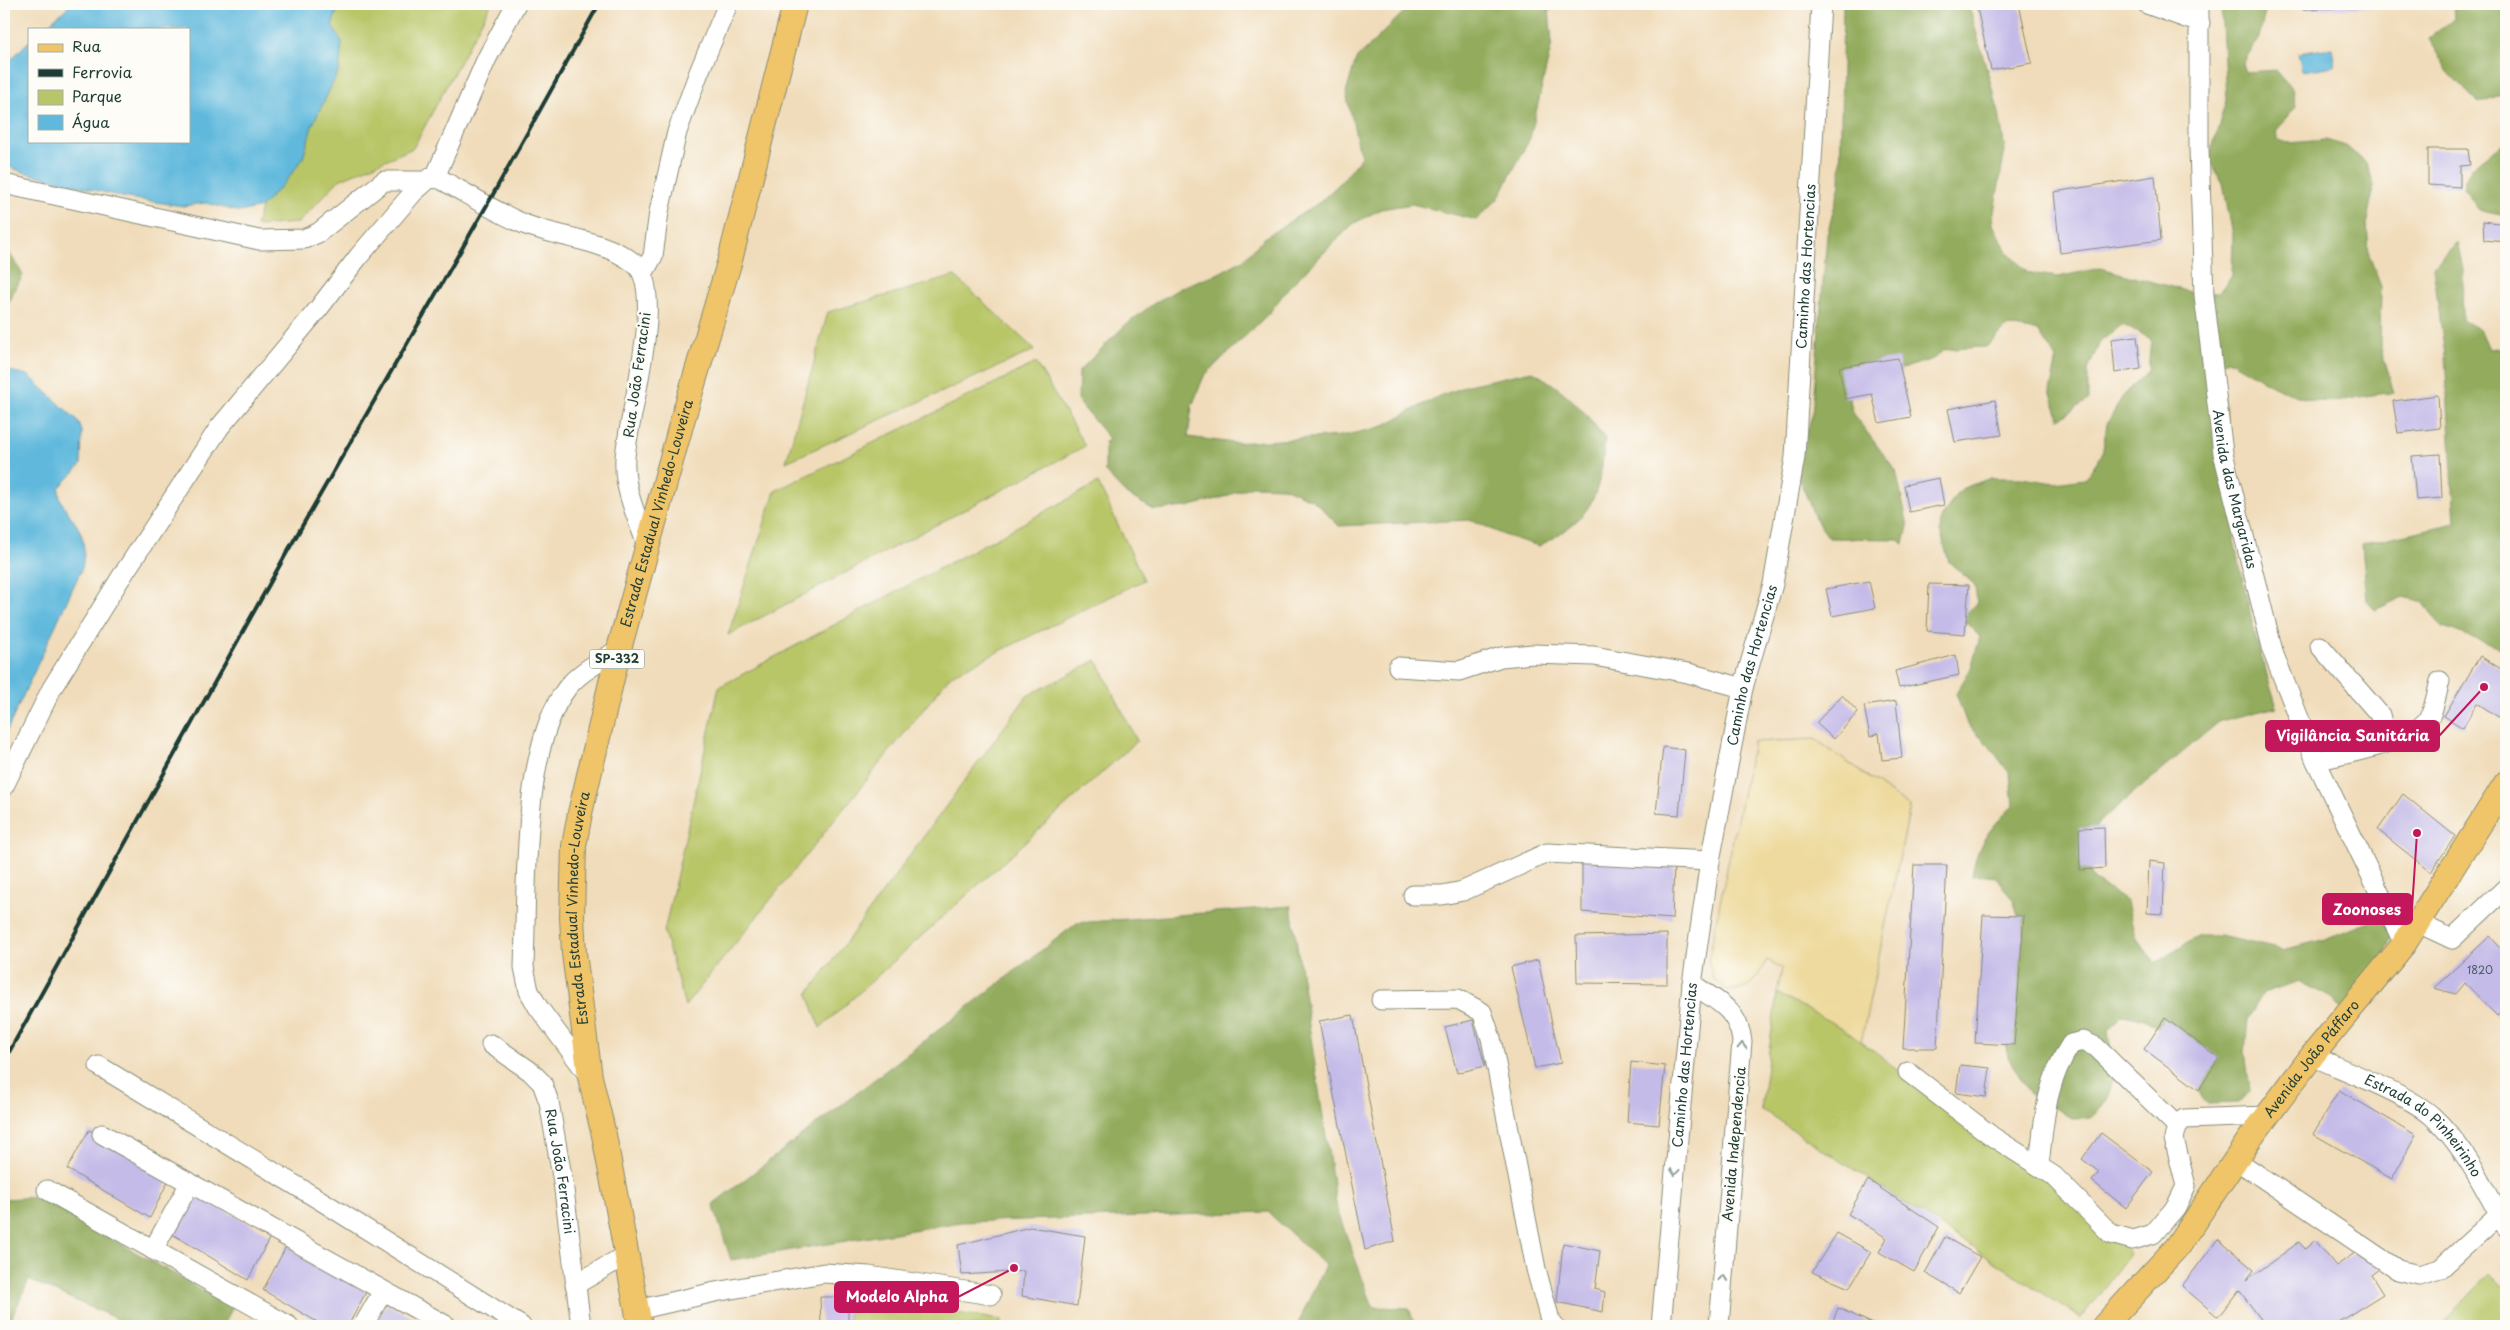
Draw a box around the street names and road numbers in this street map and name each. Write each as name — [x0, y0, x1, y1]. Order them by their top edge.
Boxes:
street label: Caminho das Hortencias — [1790, 183, 1821, 349]
street label: Rua João Ferracini — [617, 311, 656, 439]
street label: Estrada Estadual Vinhedo-Louveira — [615, 397, 698, 630]
street label: Avenida das Margaridas — [2208, 408, 2263, 571]
street label: Caminho das Hortencias — [1721, 582, 1782, 747]
road number: SP-332 — [590, 650, 644, 669]
street label: Estrada Estadual Vinhedo-Louveira — [561, 789, 595, 1027]
street label: Caminho das Hortencias — [1666, 982, 1702, 1148]
street label: Avenida João Páffaro — [2258, 995, 2364, 1122]
street label: Avenida Independencia — [1716, 1065, 1751, 1222]
street label: Estrada do Pinheirinho — [2361, 1069, 2487, 1181]
street label: Rua João Ferracini — [540, 1107, 580, 1235]

